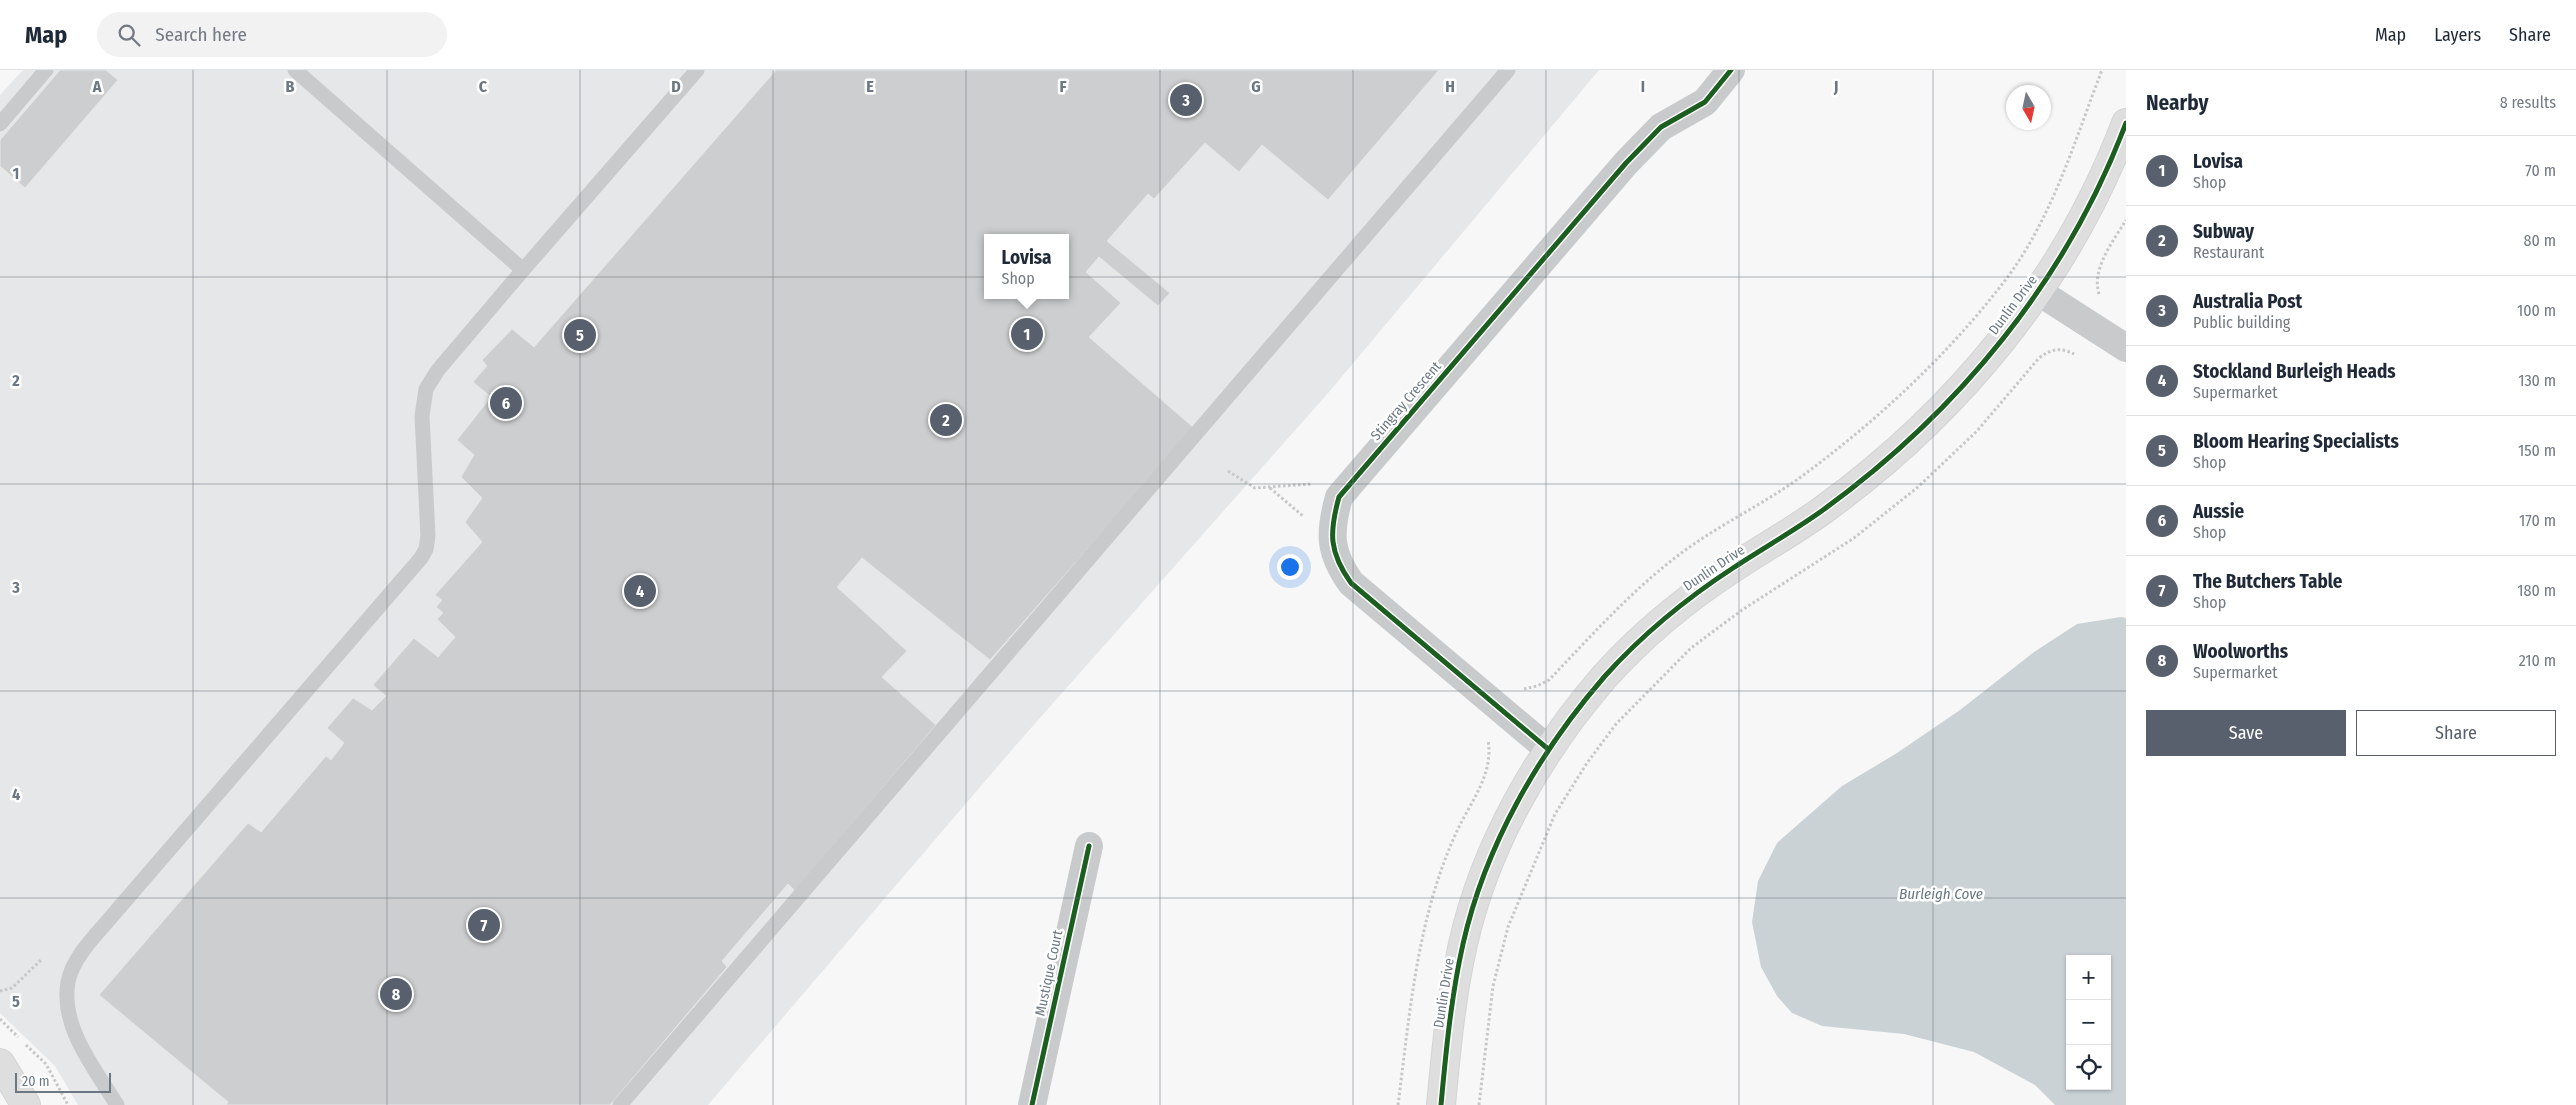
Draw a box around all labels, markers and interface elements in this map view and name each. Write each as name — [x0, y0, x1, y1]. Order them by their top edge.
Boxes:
search box — [97, 12, 447, 57]
text: Map — [25, 21, 67, 49]
icon: search — [115, 21, 143, 49]
text: Search here — [155, 23, 247, 46]
text: Map — [2375, 24, 2406, 46]
text: Layers — [2434, 24, 2481, 46]
text: Share — [2509, 24, 2551, 46]
text: A — [92, 77, 102, 96]
text: B — [286, 77, 295, 96]
text: C — [479, 77, 488, 96]
text: D — [671, 77, 681, 96]
text: E — [866, 77, 874, 96]
text: F — [1059, 77, 1067, 96]
text: G — [1251, 77, 1261, 96]
text: H — [1445, 77, 1455, 96]
text: I — [1641, 77, 1645, 96]
text: J — [1833, 77, 1838, 96]
pin: 3 — [1170, 81, 1202, 119]
north arrow — [2006, 85, 2051, 130]
text: Nearby — [2146, 90, 2208, 116]
text: 8 results — [2500, 93, 2556, 112]
text: Lovisa — [2193, 150, 2243, 173]
text: 1 — [2159, 161, 2165, 180]
text: 70 m — [2525, 161, 2556, 180]
text: 1 — [13, 164, 19, 183]
text: Shop — [2193, 173, 2226, 192]
text: Subway — [2193, 220, 2254, 243]
text: 2 — [2158, 231, 2166, 250]
text: 80 m — [2524, 231, 2556, 250]
popup — [984, 234, 1069, 299]
text: Restaurant — [2193, 243, 2264, 262]
text: Lovisa — [1002, 246, 1051, 269]
text: Shop — [1002, 269, 1035, 288]
street label: Dunlin Drive — [1985, 272, 2041, 338]
text: Australia Post — [2193, 290, 2302, 313]
text: 3 — [2158, 301, 2166, 320]
text: 100 m — [2517, 301, 2556, 320]
text: Public building — [2193, 313, 2290, 332]
pin: 1 — [1011, 315, 1043, 353]
pin: 5 — [564, 316, 596, 354]
street label: Stingray Crescent — [1367, 358, 1445, 444]
text: Stockland Burleigh Heads — [2193, 360, 2396, 383]
text: 2 — [11, 371, 20, 390]
text: 4 — [2158, 371, 2166, 390]
text: 130 m — [2518, 371, 2556, 390]
text: Supermarket — [2193, 383, 2277, 402]
pin: 6 — [490, 384, 522, 422]
pin: 2 — [930, 401, 962, 439]
text: Bloom Hearing Specialists — [2193, 430, 2399, 453]
text: 5 — [2158, 441, 2166, 460]
text: 150 m — [2518, 441, 2556, 460]
text: Shop — [2193, 453, 2226, 472]
text: Aussie — [2193, 500, 2244, 523]
text: 6 — [2158, 511, 2166, 530]
text: 170 m — [2519, 511, 2556, 530]
text: Shop — [2193, 523, 2226, 542]
street label: Dunlin Drive — [1680, 541, 1748, 595]
your location — [1277, 554, 1303, 580]
text: The Butchers Table — [2193, 570, 2342, 593]
pin: 4 — [624, 572, 656, 610]
text: 3 — [11, 578, 20, 597]
text: 7 — [2159, 581, 2165, 600]
text: 180 m — [2517, 581, 2556, 600]
text: Shop — [2193, 593, 2226, 612]
text: Woolworths — [2193, 640, 2288, 663]
text: 8 — [2158, 651, 2166, 670]
text: 210 m — [2519, 651, 2556, 670]
text: Supermarket — [2193, 663, 2277, 682]
button: Save — [2146, 710, 2346, 756]
button: Share — [2356, 710, 2556, 756]
text: 4 — [12, 785, 20, 804]
water label: Burleigh Cove — [1899, 885, 1983, 903]
pin: 7 — [468, 906, 500, 944]
street label: Mustique Court — [1032, 928, 1066, 1018]
map controls — [2066, 955, 2111, 1090]
button: + — [2066, 955, 2111, 1000]
street label: Dunlin Drive — [1430, 957, 1458, 1029]
pin: 8 — [380, 975, 412, 1013]
text: 5 — [12, 992, 20, 1011]
button: − — [2066, 1000, 2111, 1045]
button: locate — [2066, 1045, 2111, 1090]
scale bar — [15, 1070, 111, 1093]
text: 20 m — [22, 1073, 50, 1090]

